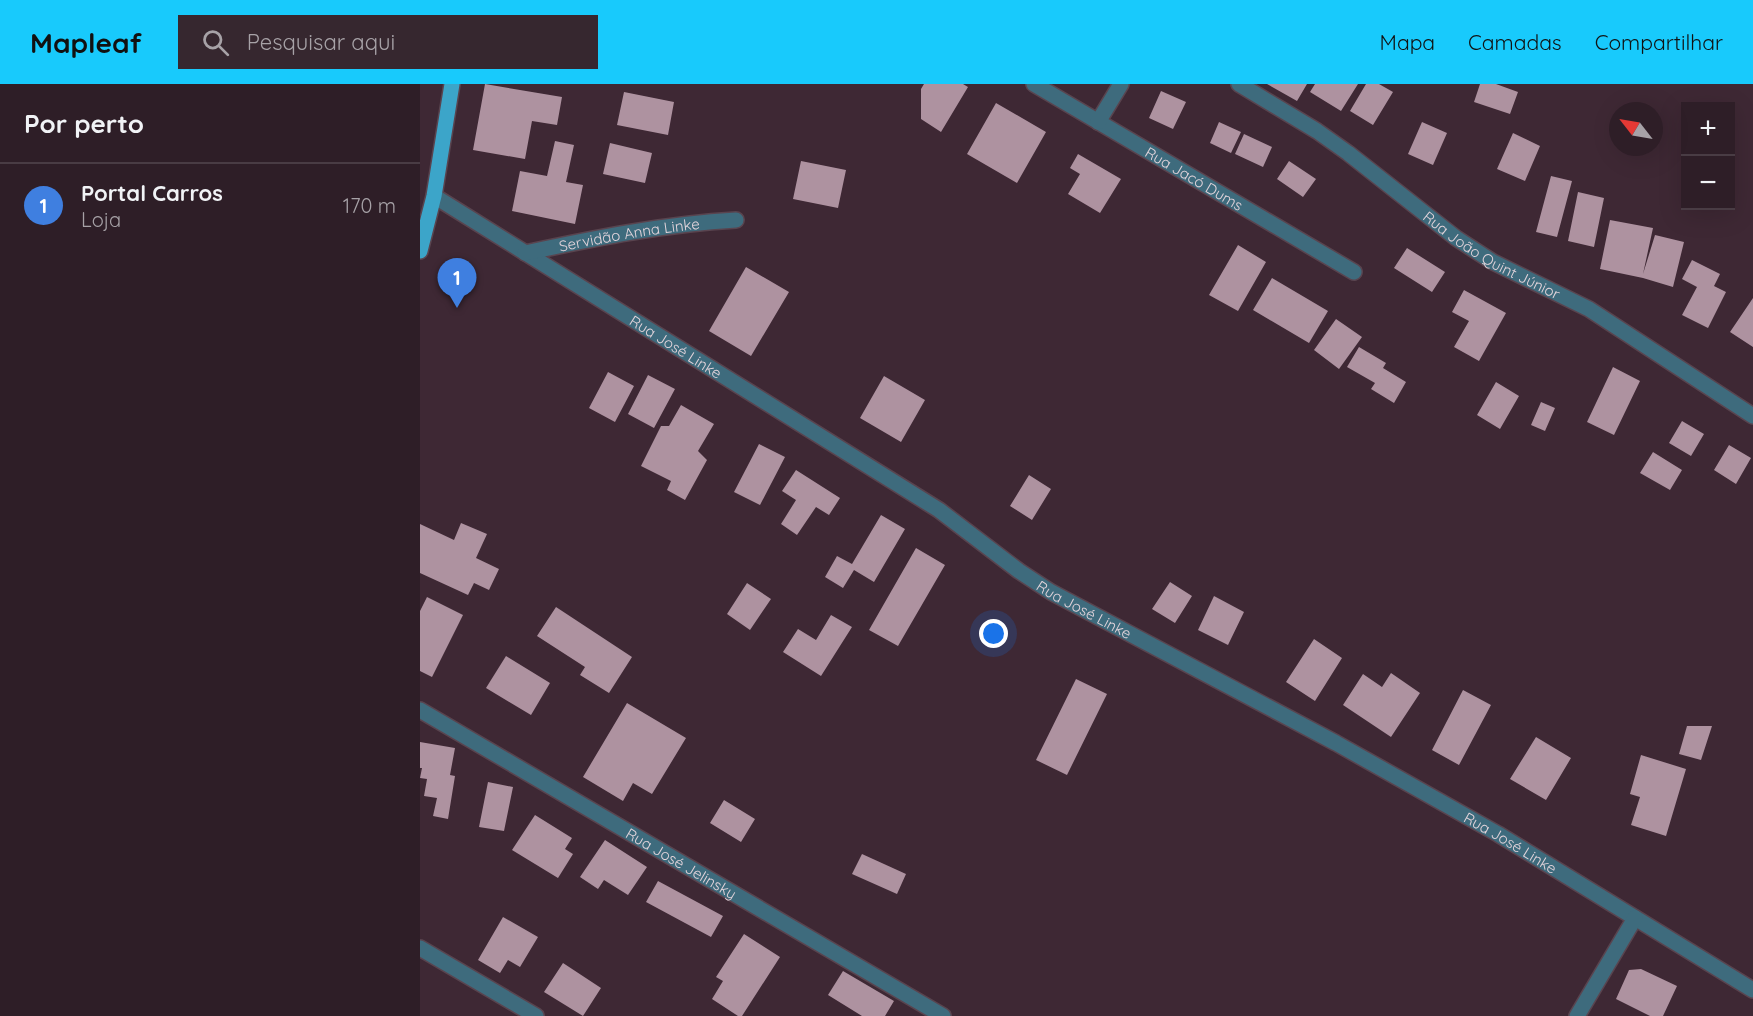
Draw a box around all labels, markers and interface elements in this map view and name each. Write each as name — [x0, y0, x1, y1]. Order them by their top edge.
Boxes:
search box — [178, 15, 598, 69]
text: Mapleaf — [30, 25, 142, 60]
icon: search — [199, 26, 232, 59]
text: Pesquisar aqui — [247, 28, 395, 56]
text: Mapa — [1380, 29, 1435, 55]
text: Camadas — [1468, 29, 1562, 55]
text: Compartilhar — [1595, 29, 1723, 55]
north arrow — [1609, 102, 1663, 156]
map controls — [1681, 102, 1735, 210]
button: + — [1681, 102, 1735, 156]
text: Por perto — [24, 107, 144, 140]
street label: Rua Jacó Dums — [1142, 142, 1247, 214]
button: − — [1681, 156, 1735, 210]
text: Portal Carros — [81, 179, 223, 207]
text: 1 — [40, 193, 47, 218]
text: 170 m — [343, 193, 396, 218]
street label: Rua João Quint Júnior — [1420, 206, 1564, 303]
text: Loja — [81, 207, 121, 232]
street label: Servidão Anna Linke — [557, 213, 700, 255]
pin: 1 — [438, 258, 477, 308]
street label: Rua José Linke — [626, 311, 726, 382]
street label: Rua José Linke — [1033, 576, 1135, 643]
your location — [979, 619, 1008, 648]
street label: Rua José Linke — [1461, 807, 1561, 877]
street label: Rua José Jelinsky — [623, 823, 740, 903]

